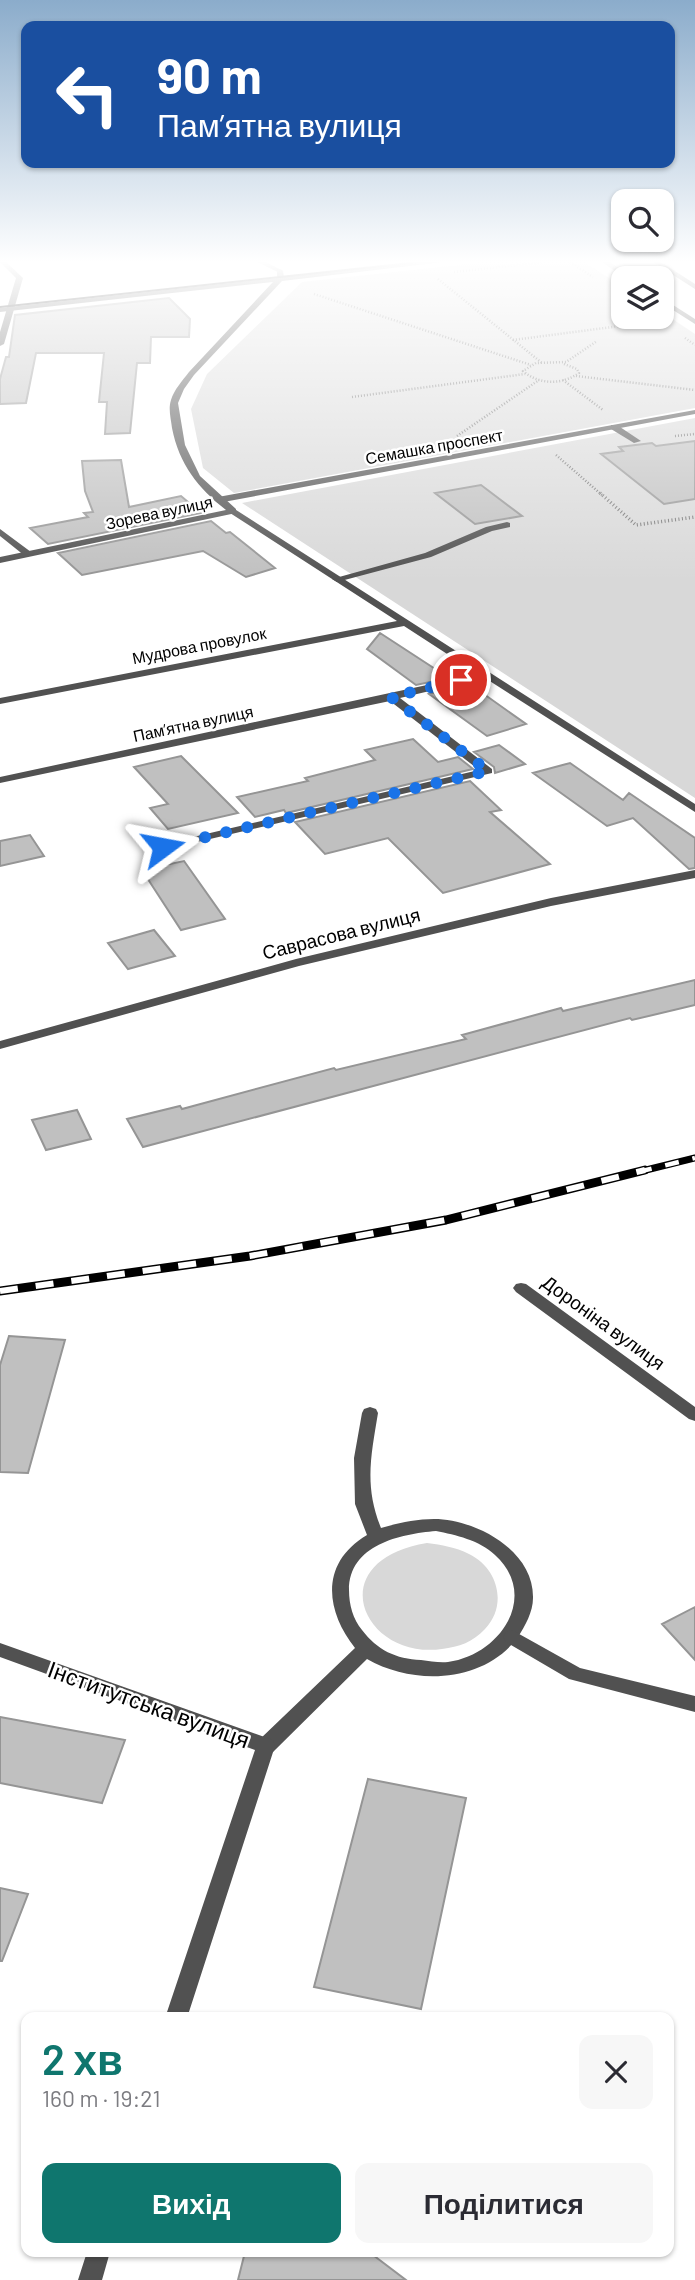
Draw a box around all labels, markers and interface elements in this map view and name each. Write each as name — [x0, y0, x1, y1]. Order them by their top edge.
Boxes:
text: 90 m — [157, 45, 262, 104]
icon: left — [42, 49, 133, 140]
text: Пам’ятна вулиця — [157, 105, 402, 143]
map controls — [611, 189, 674, 329]
button: search — [611, 189, 674, 252]
button: layers — [611, 266, 674, 329]
street label: Семашка проспект — [364, 424, 505, 467]
street label: Зорева вулиця — [104, 491, 214, 533]
street label: Мудрова провулок — [130, 622, 269, 667]
pin — [431, 650, 491, 710]
icon: arrive — [442, 661, 480, 699]
street label: Пам’ятна вулиця — [131, 701, 255, 745]
position arrow — [126, 810, 200, 884]
street label: Саврасова вулиця — [260, 902, 422, 964]
street label: Дороніна вулиця — [538, 1270, 670, 1374]
street label: Інститутська вулиця — [44, 1654, 254, 1754]
text: 2 хв — [42, 2033, 123, 2083]
button: close — [579, 2035, 653, 2109]
text: 160 m · 19:21 — [42, 2084, 160, 2112]
button: Вихід — [42, 2163, 341, 2243]
button: Поділитися — [355, 2163, 653, 2243]

